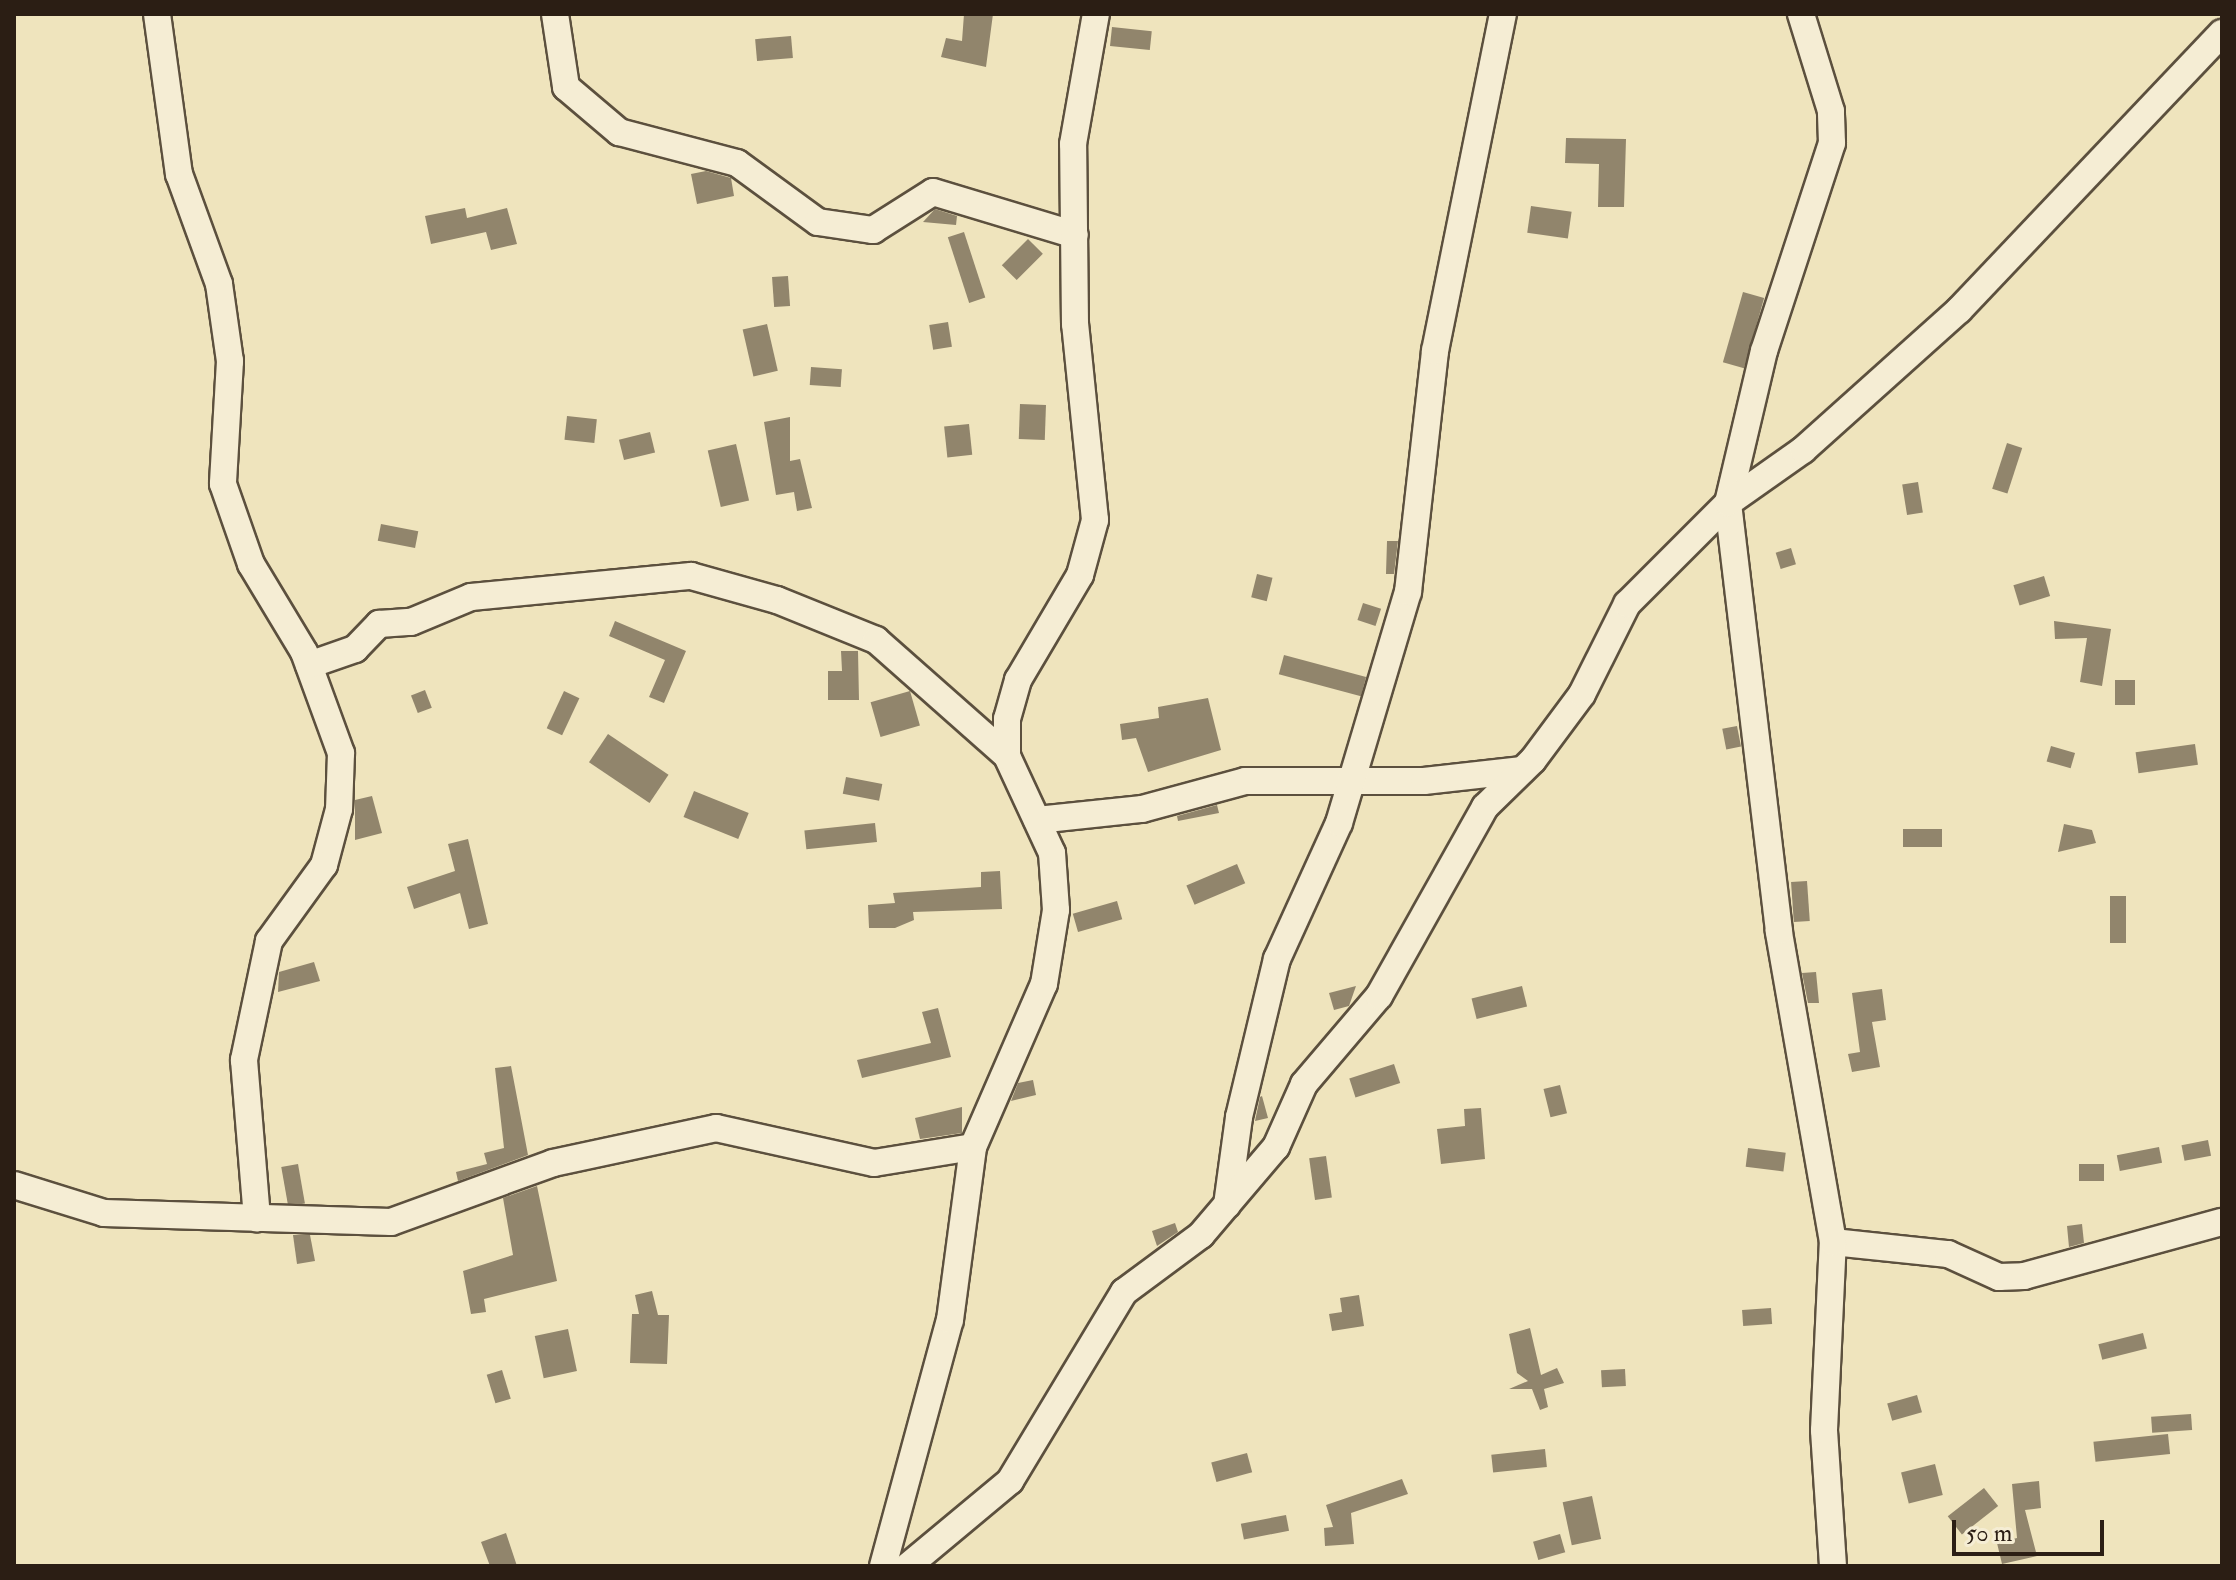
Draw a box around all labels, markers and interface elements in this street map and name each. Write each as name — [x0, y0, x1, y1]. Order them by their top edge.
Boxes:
scale bar — [1956, 1504, 2108, 1554]
text: 50 m — [1966, 1518, 2012, 1549]

